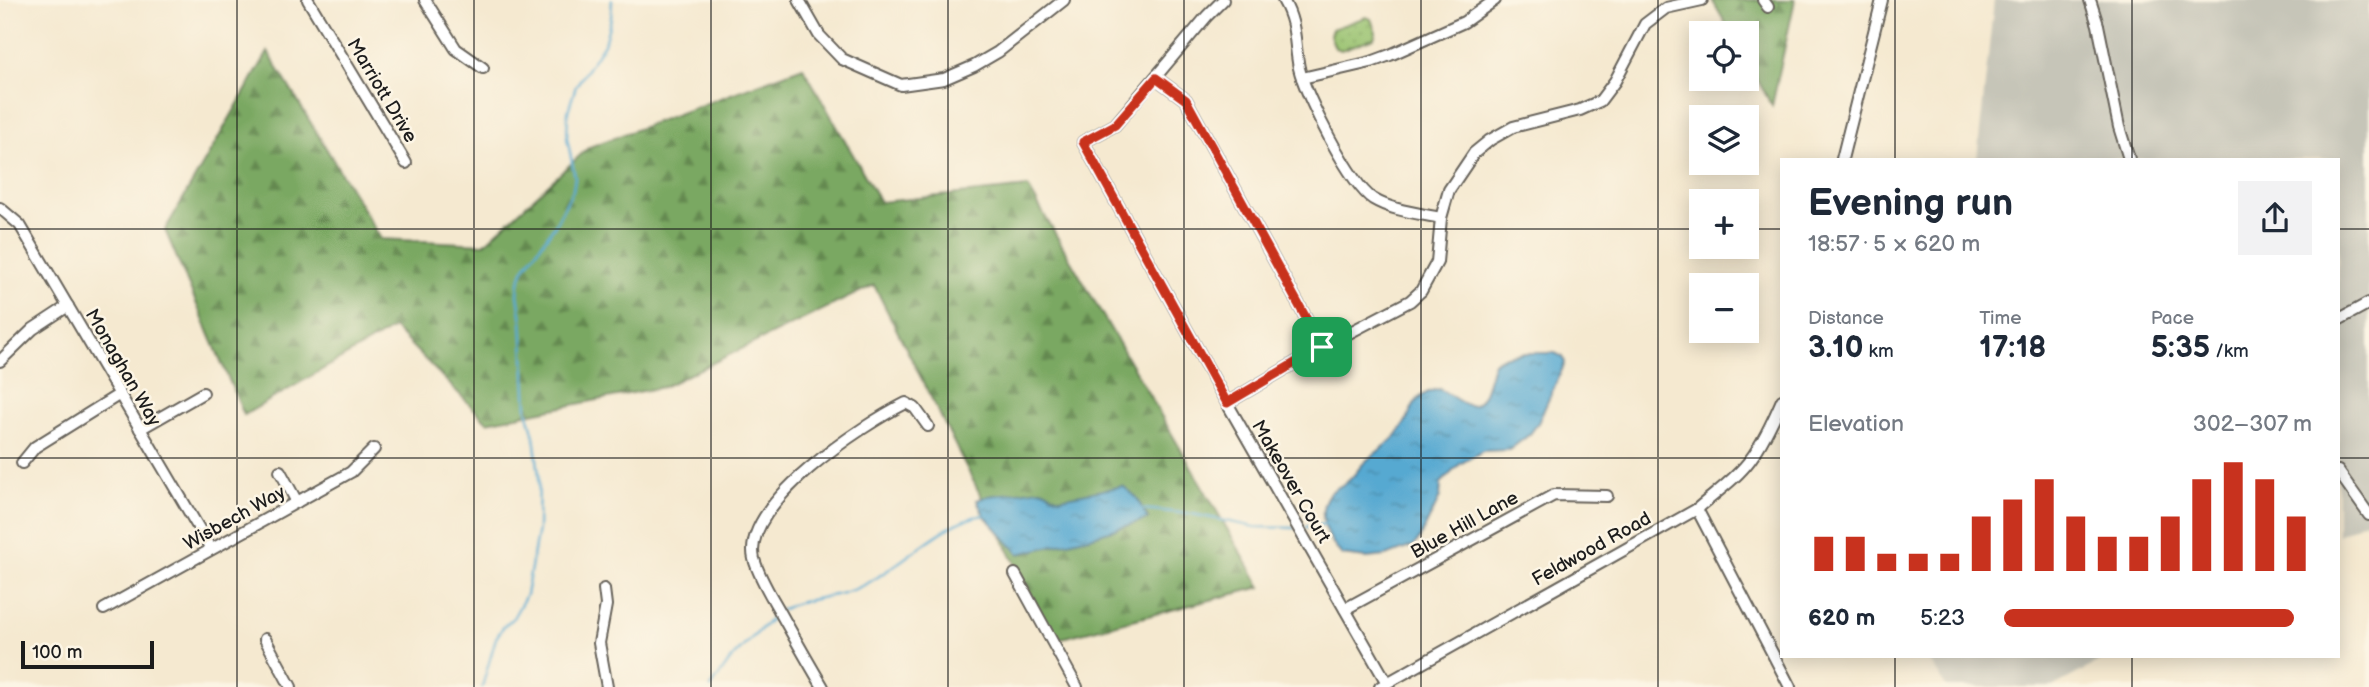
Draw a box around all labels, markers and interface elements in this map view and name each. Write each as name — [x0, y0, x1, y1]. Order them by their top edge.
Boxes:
map controls — [1689, 21, 1759, 343]
button: locate — [1689, 21, 1759, 91]
street label: Marriott Drive — [342, 35, 422, 147]
button: layers — [1689, 105, 1759, 175]
text: Evening run — [1808, 181, 2013, 226]
button: share — [2238, 181, 2312, 255]
button: + — [1689, 189, 1759, 259]
text: 18:57 · 5 × 620 m — [1808, 230, 1980, 258]
button: − — [1689, 273, 1759, 343]
street label: Monaghan Way — [80, 305, 166, 431]
text: Distance — [1808, 307, 1884, 330]
text: Time — [1979, 307, 2021, 330]
text: Pace — [2151, 307, 2194, 330]
pin — [1292, 317, 1352, 377]
icon: arrive — [1303, 328, 1341, 366]
text: 3.10 — [1808, 330, 1863, 366]
text: 17:18 — [1979, 330, 2046, 366]
text: 5:35 — [2151, 330, 2210, 366]
text: km — [1863, 340, 1894, 363]
text: /km — [2210, 340, 2249, 363]
text: Elevation — [1808, 410, 1904, 438]
text: 302–307 m — [2193, 410, 2312, 438]
street label: Makeover Court — [1246, 416, 1335, 547]
street label: Wisbech Way — [180, 481, 290, 556]
street label: Blue Hill Lane — [1407, 486, 1522, 564]
street label: Feldwood Road — [1528, 507, 1655, 591]
text: 620 m — [1808, 604, 1875, 632]
text: 5:23 — [1920, 604, 1965, 632]
scale bar — [21, 638, 154, 670]
text: 100 m — [32, 641, 83, 664]

